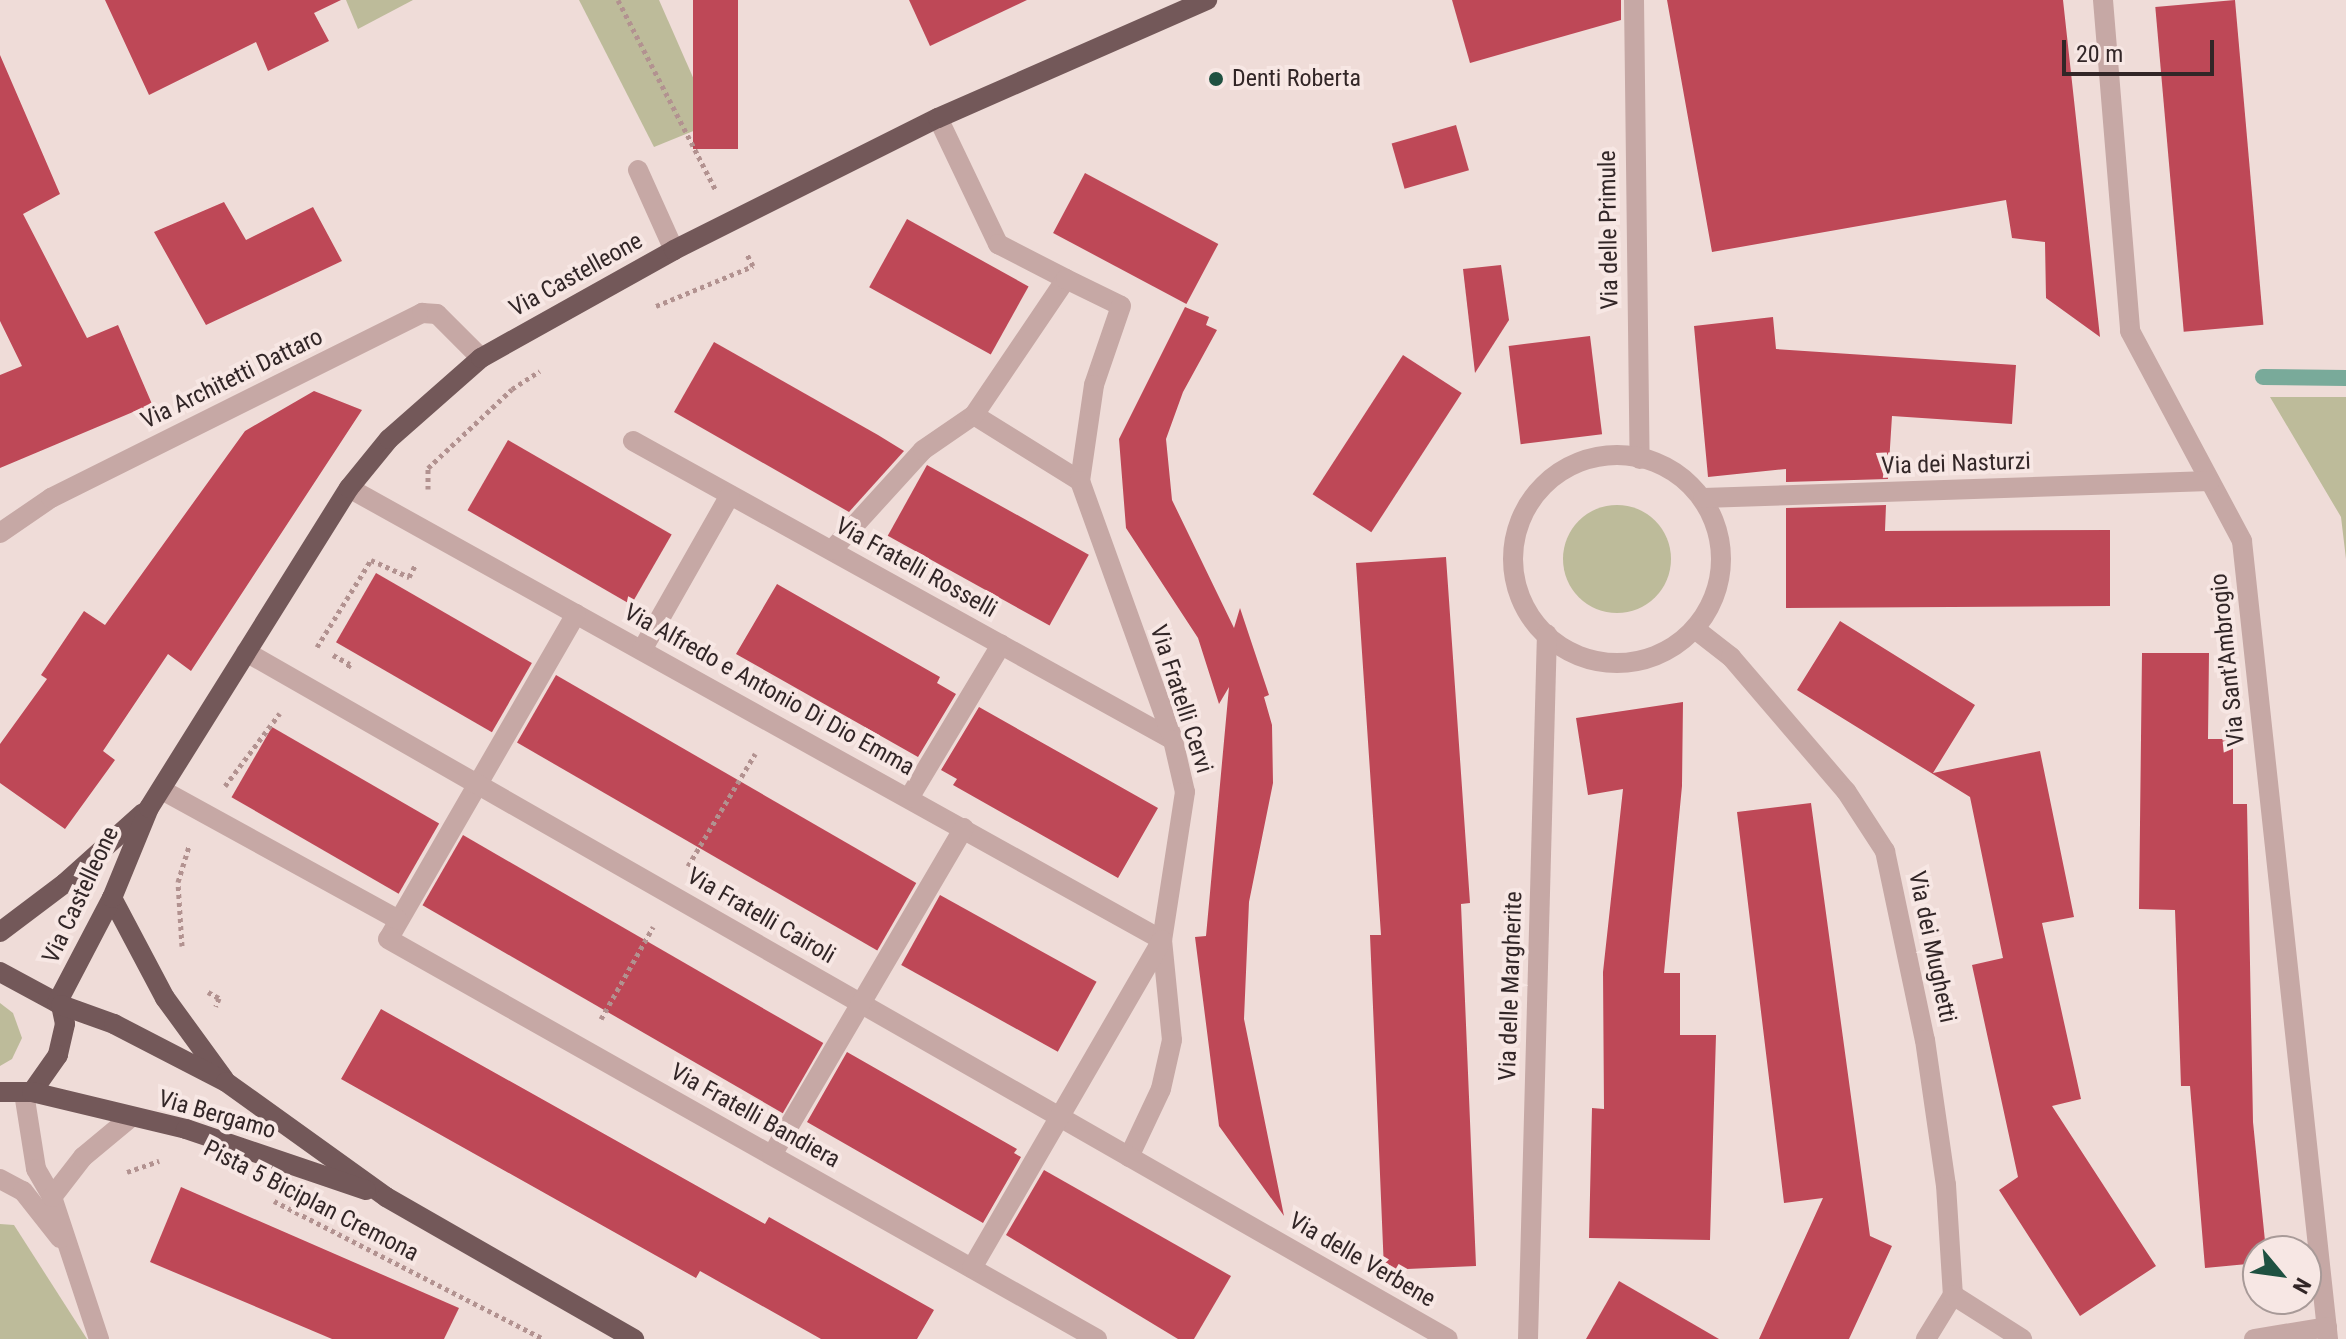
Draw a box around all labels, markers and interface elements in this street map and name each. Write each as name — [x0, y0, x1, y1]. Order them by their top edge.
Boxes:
scale bar — [2066, 24, 2218, 74]
text: 20 m — [2076, 40, 2123, 68]
place label: Denti Roberta — [1232, 65, 1361, 93]
marker: Denti Roberta — [1207, 70, 1225, 88]
street label: Via delle Primule — [1593, 150, 1625, 310]
street label: Via Castelleone — [504, 227, 648, 323]
street label: Via Architetti Dattaro — [136, 323, 328, 435]
street label: Via dei Nasturzi — [1881, 447, 2031, 481]
street label: Via Fratelli Rosselli — [830, 512, 1002, 624]
street label: Via Sant'Ambrogio — [2205, 572, 2251, 748]
street label: Via Alfredo e Antonio Di Dio Emma — [619, 598, 919, 782]
street label: Via Fratelli Cervi — [1143, 621, 1219, 777]
street label: Via Castelleone — [37, 822, 125, 968]
street label: Via Fratelli Cairoli — [682, 862, 840, 970]
street label: Via dei Mughetti — [1902, 869, 1962, 1025]
street label: Via delle Margherite — [1493, 891, 1529, 1081]
street label: Via Fratelli Bandiera — [665, 1058, 845, 1174]
street label: Via Bergamo — [155, 1085, 279, 1145]
street label: Pista 5 Biciplan Cremona — [199, 1134, 423, 1268]
street label: Via delle Verbene — [1284, 1206, 1440, 1314]
north arrow — [2242, 1235, 2322, 1315]
text: N — [2287, 1274, 2316, 1298]

